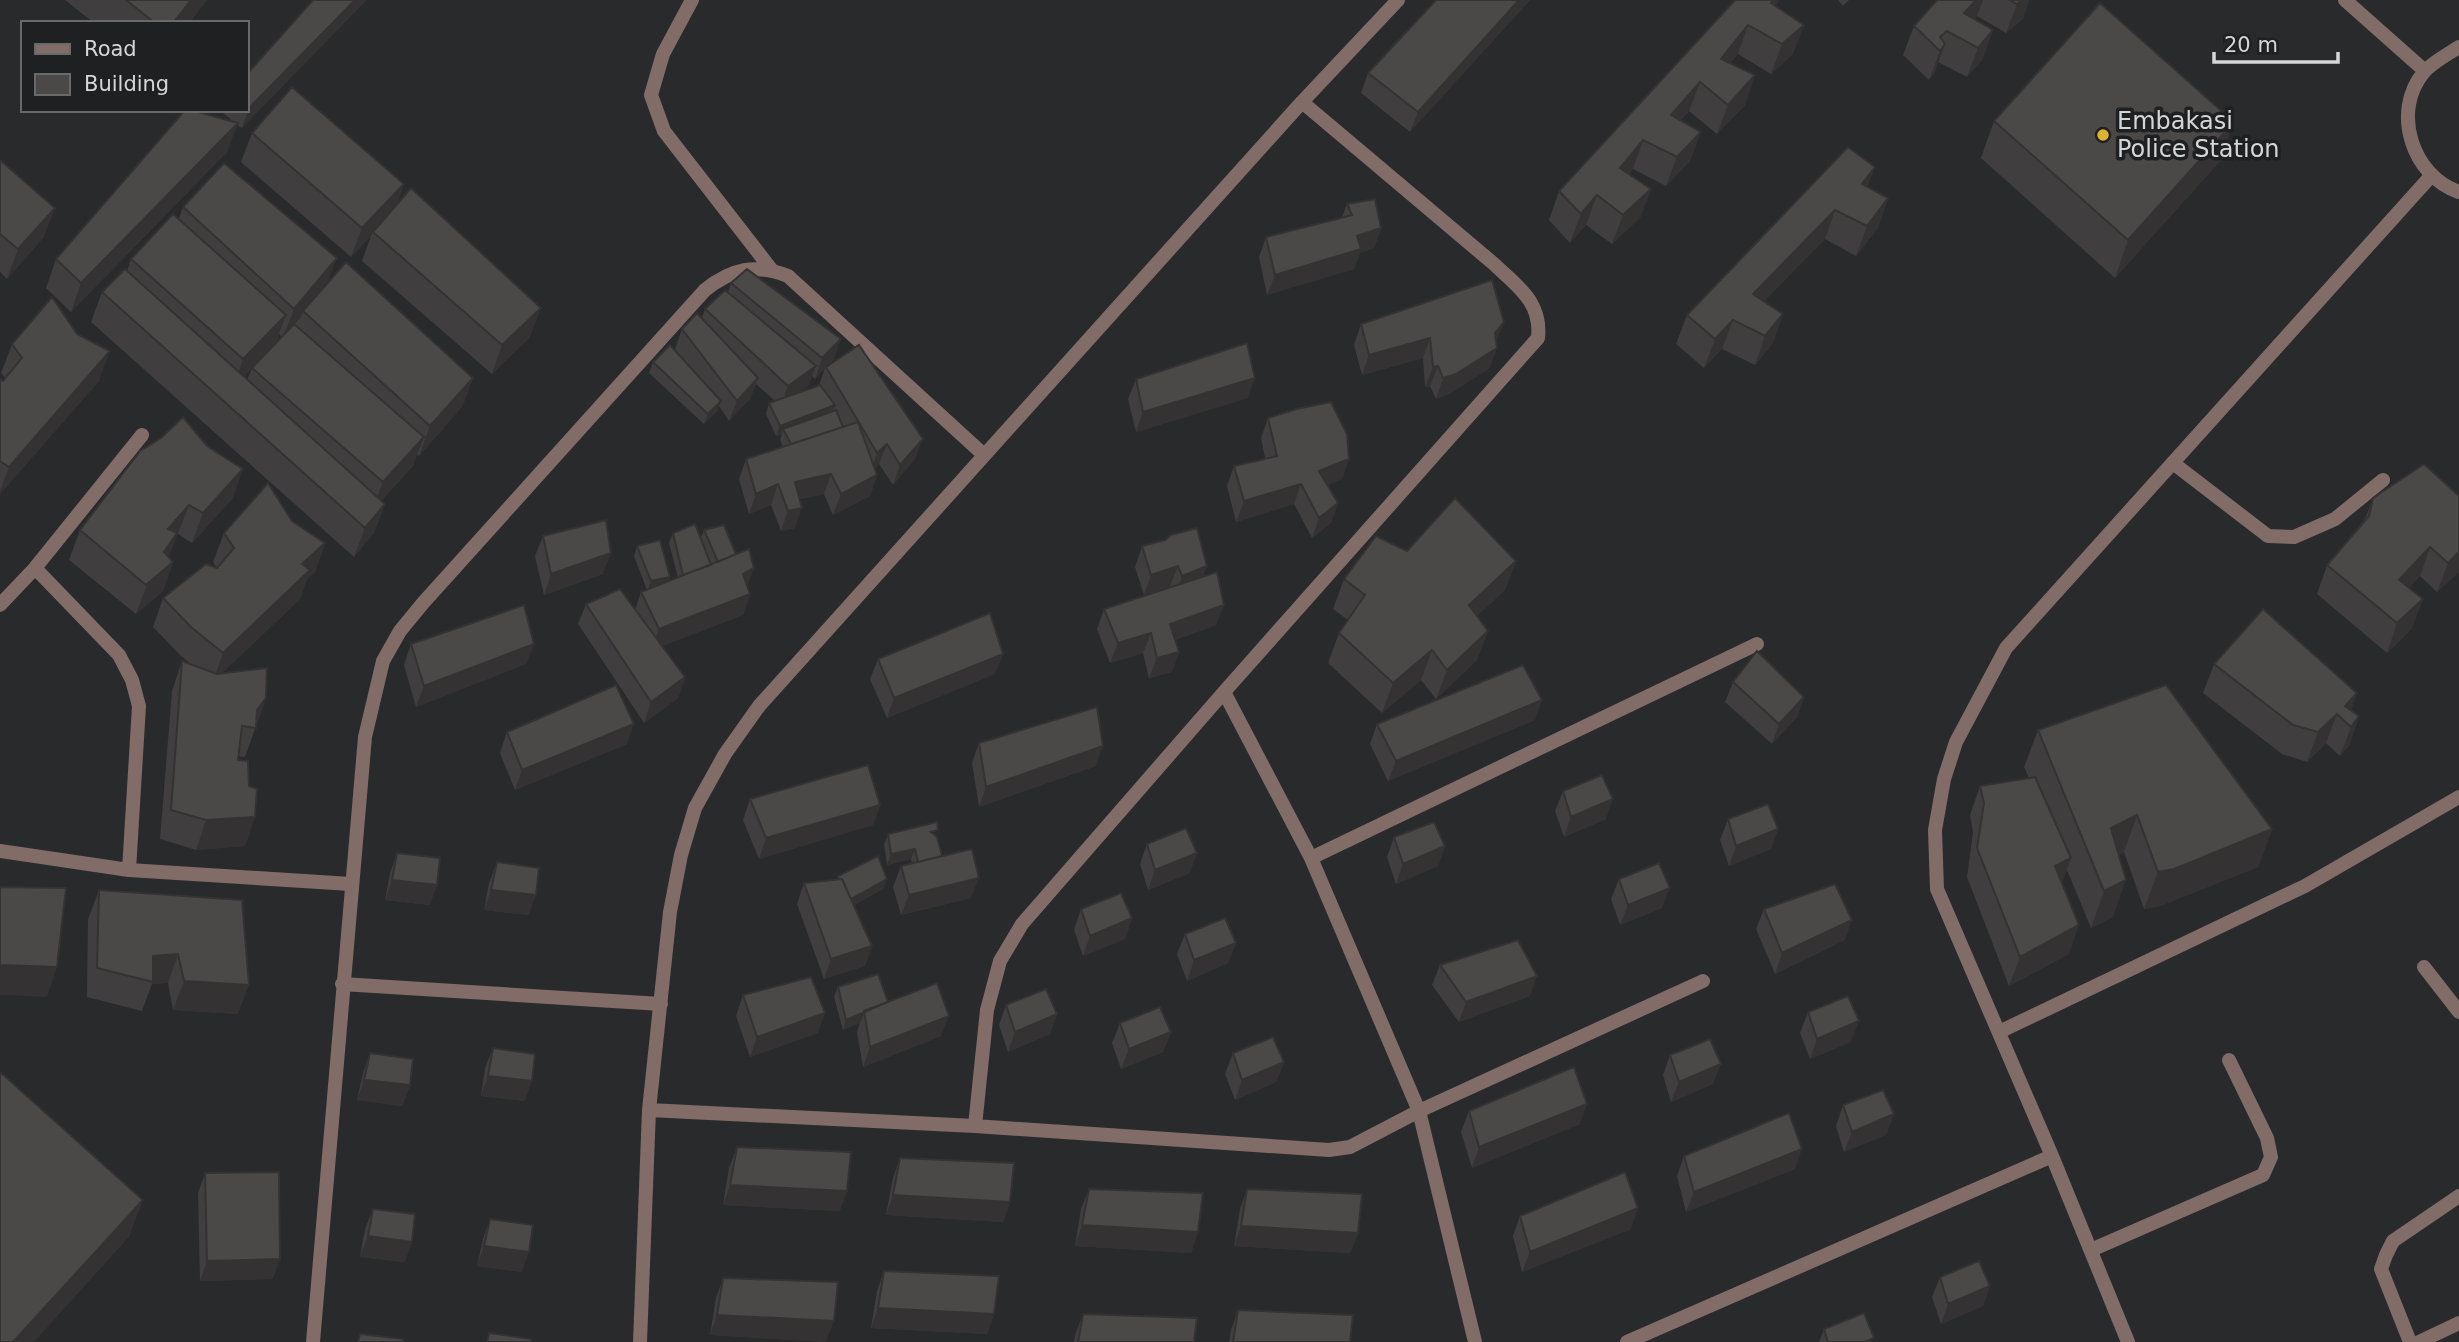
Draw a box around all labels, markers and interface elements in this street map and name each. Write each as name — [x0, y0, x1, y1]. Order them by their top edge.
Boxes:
legend — [21, 21, 248, 112]
scale bar — [2214, 21, 2338, 65]
text: 20 m — [2224, 33, 2278, 57]
text: Road — [84, 37, 137, 61]
text: Building — [84, 72, 169, 96]
place label: Embakasi Police Station — [2117, 107, 2280, 163]
marker: Embakasi Police Station — [2095, 127, 2111, 143]

